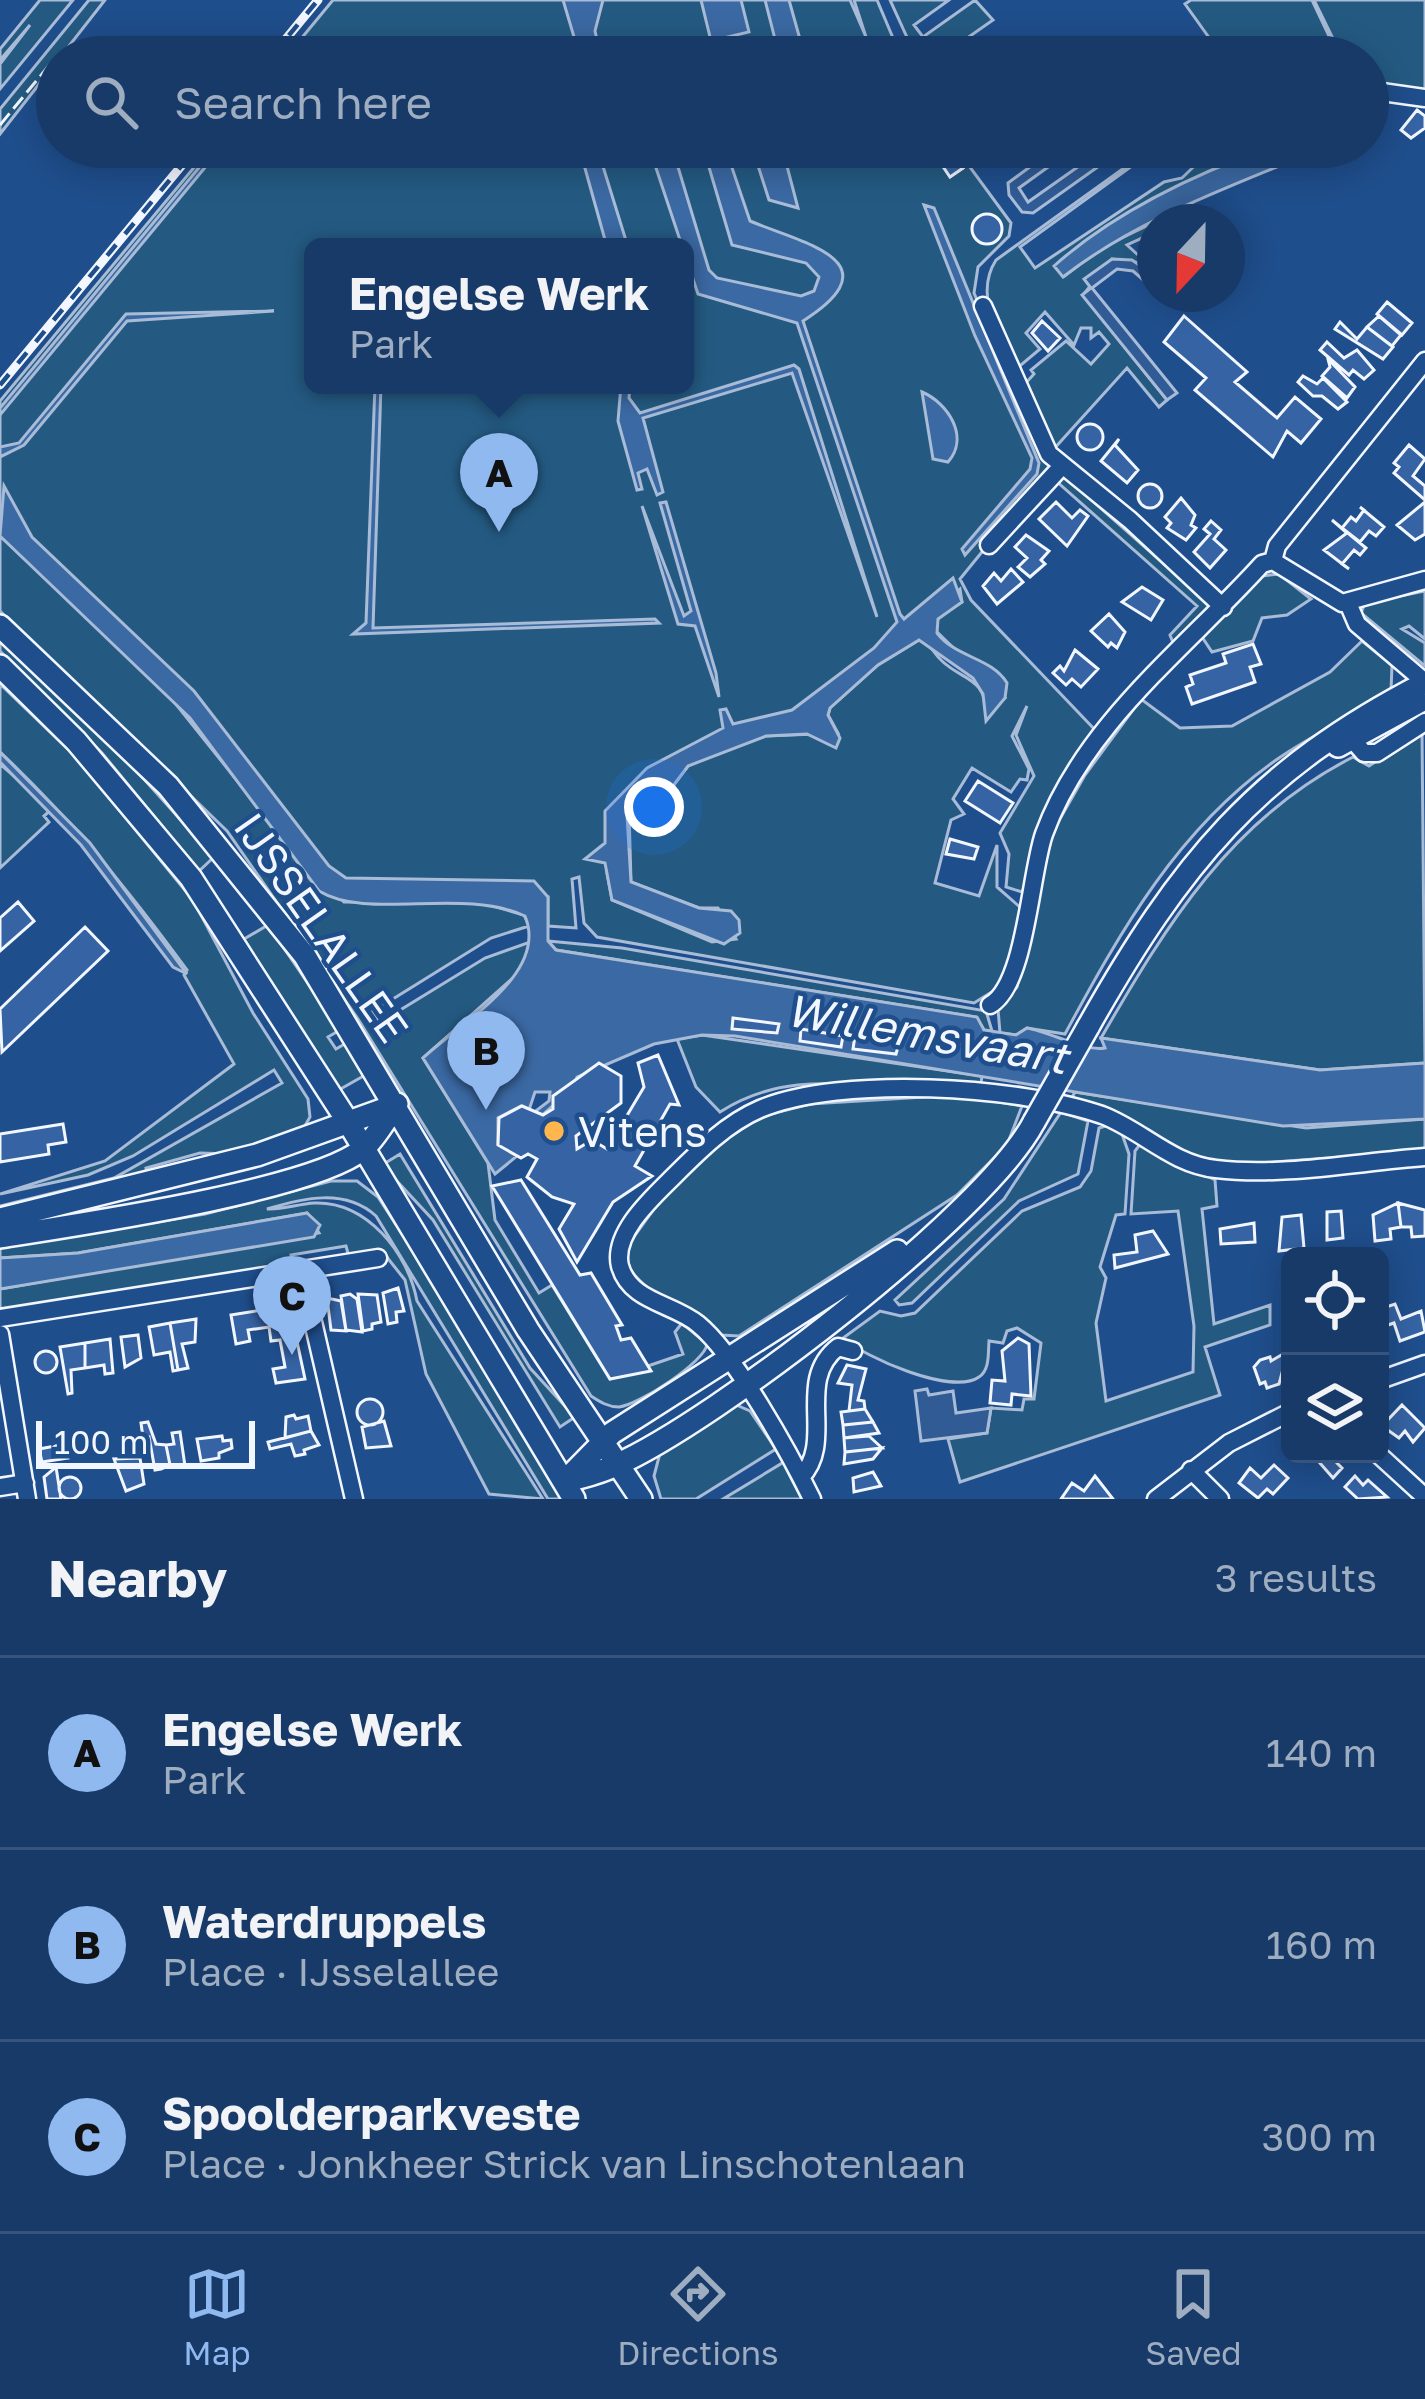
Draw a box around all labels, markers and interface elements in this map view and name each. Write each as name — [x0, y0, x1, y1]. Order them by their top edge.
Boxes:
search box — [36, 36, 1389, 168]
icon: search — [78, 69, 144, 135]
text: Search here — [174, 75, 432, 129]
north arrow — [1137, 204, 1245, 312]
popup — [304, 238, 694, 394]
text: Engelse Werk — [349, 266, 649, 320]
text: Park — [349, 320, 433, 367]
pin: A — [460, 433, 538, 532]
your location — [624, 777, 684, 837]
street label: IJSSELALLEE — [225, 803, 419, 1051]
water label: Willemsvaart — [782, 982, 1076, 1085]
pin: B — [447, 1011, 525, 1110]
place label: Vitens — [578, 1106, 707, 1156]
marker: Vitens — [541, 1118, 567, 1144]
map controls — [1281, 1247, 1389, 1463]
button: locate — [1281, 1247, 1389, 1355]
pin: C — [253, 1256, 331, 1355]
button: layers — [1281, 1355, 1389, 1463]
scale bar — [36, 1415, 255, 1468]
text: 100 m — [54, 1422, 148, 1461]
text: Nearby — [48, 1547, 227, 1608]
text: 3 results — [1215, 1554, 1377, 1601]
text: Engelse Werk — [162, 1702, 463, 1756]
text: A — [73, 1729, 101, 1776]
text: 140 m — [1266, 1729, 1377, 1776]
text: Park — [162, 1756, 246, 1803]
text: Waterdruppels — [162, 1894, 486, 1948]
text: B — [73, 1921, 101, 1968]
text: 160 m — [1266, 1921, 1377, 1968]
text: Place · IJsselallee — [162, 1948, 499, 1995]
text: Spoolderparkveste — [162, 2086, 581, 2140]
text: C — [73, 2113, 101, 2160]
text: 300 m — [1262, 2113, 1377, 2160]
text: Place · Jonkheer Strick van Linschotenlaan — [162, 2140, 966, 2187]
tab: Map — [183, 2261, 251, 2372]
tab: Directions — [617, 2261, 779, 2372]
tab: Saved — [1145, 2261, 1242, 2372]

